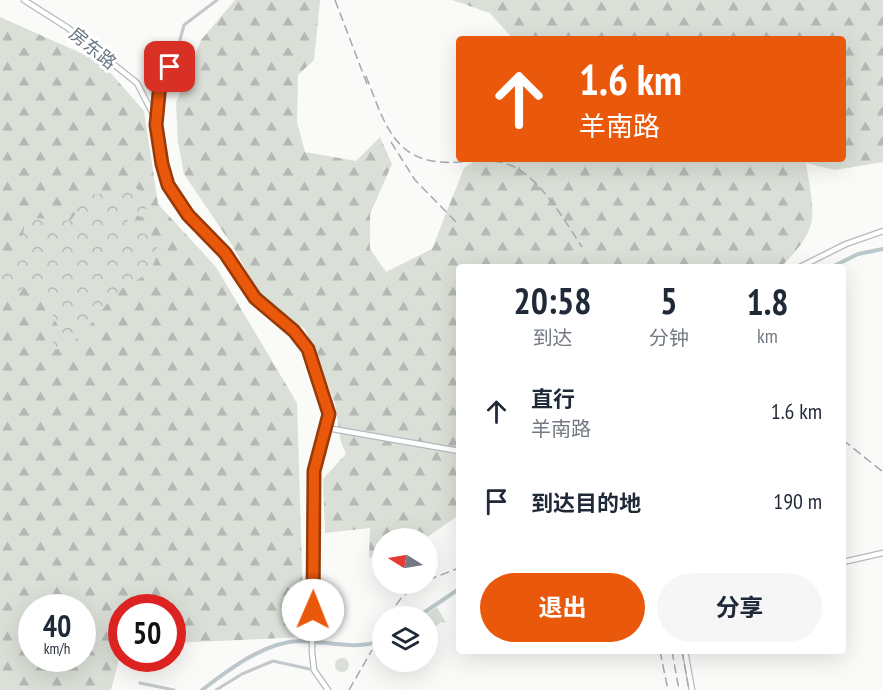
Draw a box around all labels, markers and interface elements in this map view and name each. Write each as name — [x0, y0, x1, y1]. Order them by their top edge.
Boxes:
street label: 房东路 — [65, 22, 121, 74]
pin — [144, 41, 195, 92]
icon: arrive — [153, 50, 186, 83]
text: 1.6 km — [579, 52, 682, 107]
icon: ahead — [480, 60, 558, 138]
text: 羊南路 — [579, 109, 660, 143]
text: 20:58 — [514, 277, 591, 324]
text: 5 — [660, 277, 678, 324]
text: 1.8 — [746, 278, 788, 325]
text: km — [757, 323, 778, 349]
text: 到达 — [532, 325, 572, 351]
text: 分钟 — [649, 325, 689, 351]
text: 直行 — [531, 385, 575, 413]
icon: ahead — [480, 395, 513, 428]
text: 1.6 km — [771, 397, 822, 425]
text: 羊南路 — [531, 416, 591, 442]
icon: arrive — [480, 485, 513, 518]
text: 190 m — [773, 487, 822, 515]
text: 到达目的地 — [531, 489, 641, 517]
north arrow — [372, 528, 438, 594]
map controls — [372, 528, 438, 672]
button: 退出 — [480, 573, 645, 642]
button: 分享 — [657, 573, 822, 642]
position arrow — [281, 578, 345, 642]
speed limit sign: 50 — [108, 594, 186, 672]
text: 40 — [43, 606, 71, 645]
button: layers — [372, 606, 438, 672]
text: km/h — [44, 639, 70, 658]

